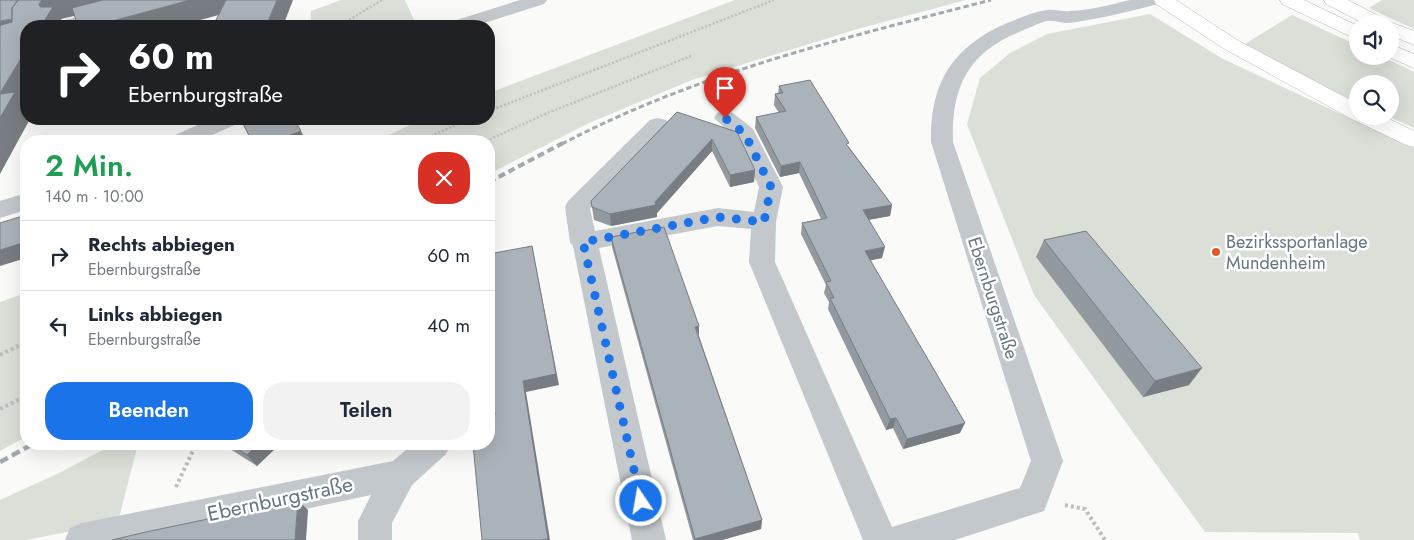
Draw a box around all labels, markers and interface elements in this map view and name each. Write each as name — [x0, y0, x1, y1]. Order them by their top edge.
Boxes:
map controls — [1349, 15, 1399, 125]
button: sound — [1349, 15, 1399, 65]
text: 60 m — [128, 32, 214, 82]
icon: right — [45, 40, 110, 105]
pin — [704, 67, 746, 118]
icon: arrive — [711, 74, 739, 102]
button: search — [1349, 75, 1399, 125]
text: Ebernburgstraße — [128, 78, 283, 110]
text: 2 Min. — [45, 144, 133, 187]
button: close — [418, 152, 470, 204]
text: 140 m · 10:00 — [45, 185, 144, 208]
place label: Bezirkssportanlage Mundenheim — [1226, 229, 1368, 276]
text: Rechts abbiegen — [88, 231, 235, 258]
street label: Ebernburgstraße — [961, 234, 1025, 362]
icon: right — [45, 242, 73, 270]
text: 60 m — [427, 242, 470, 269]
marker: Bezirkssportanlage Mundenheim — [1210, 246, 1222, 258]
text: Ebernburgstraße — [88, 258, 201, 281]
text: Links abbiegen — [88, 301, 223, 328]
icon: left — [45, 312, 73, 340]
text: 40 m — [427, 312, 470, 339]
text: Ebernburgstraße — [88, 328, 201, 351]
button: Beenden — [45, 382, 253, 440]
button: Teilen — [263, 382, 470, 440]
street label: Ebernburgstraße — [205, 469, 356, 529]
position arrow — [614, 474, 666, 526]

